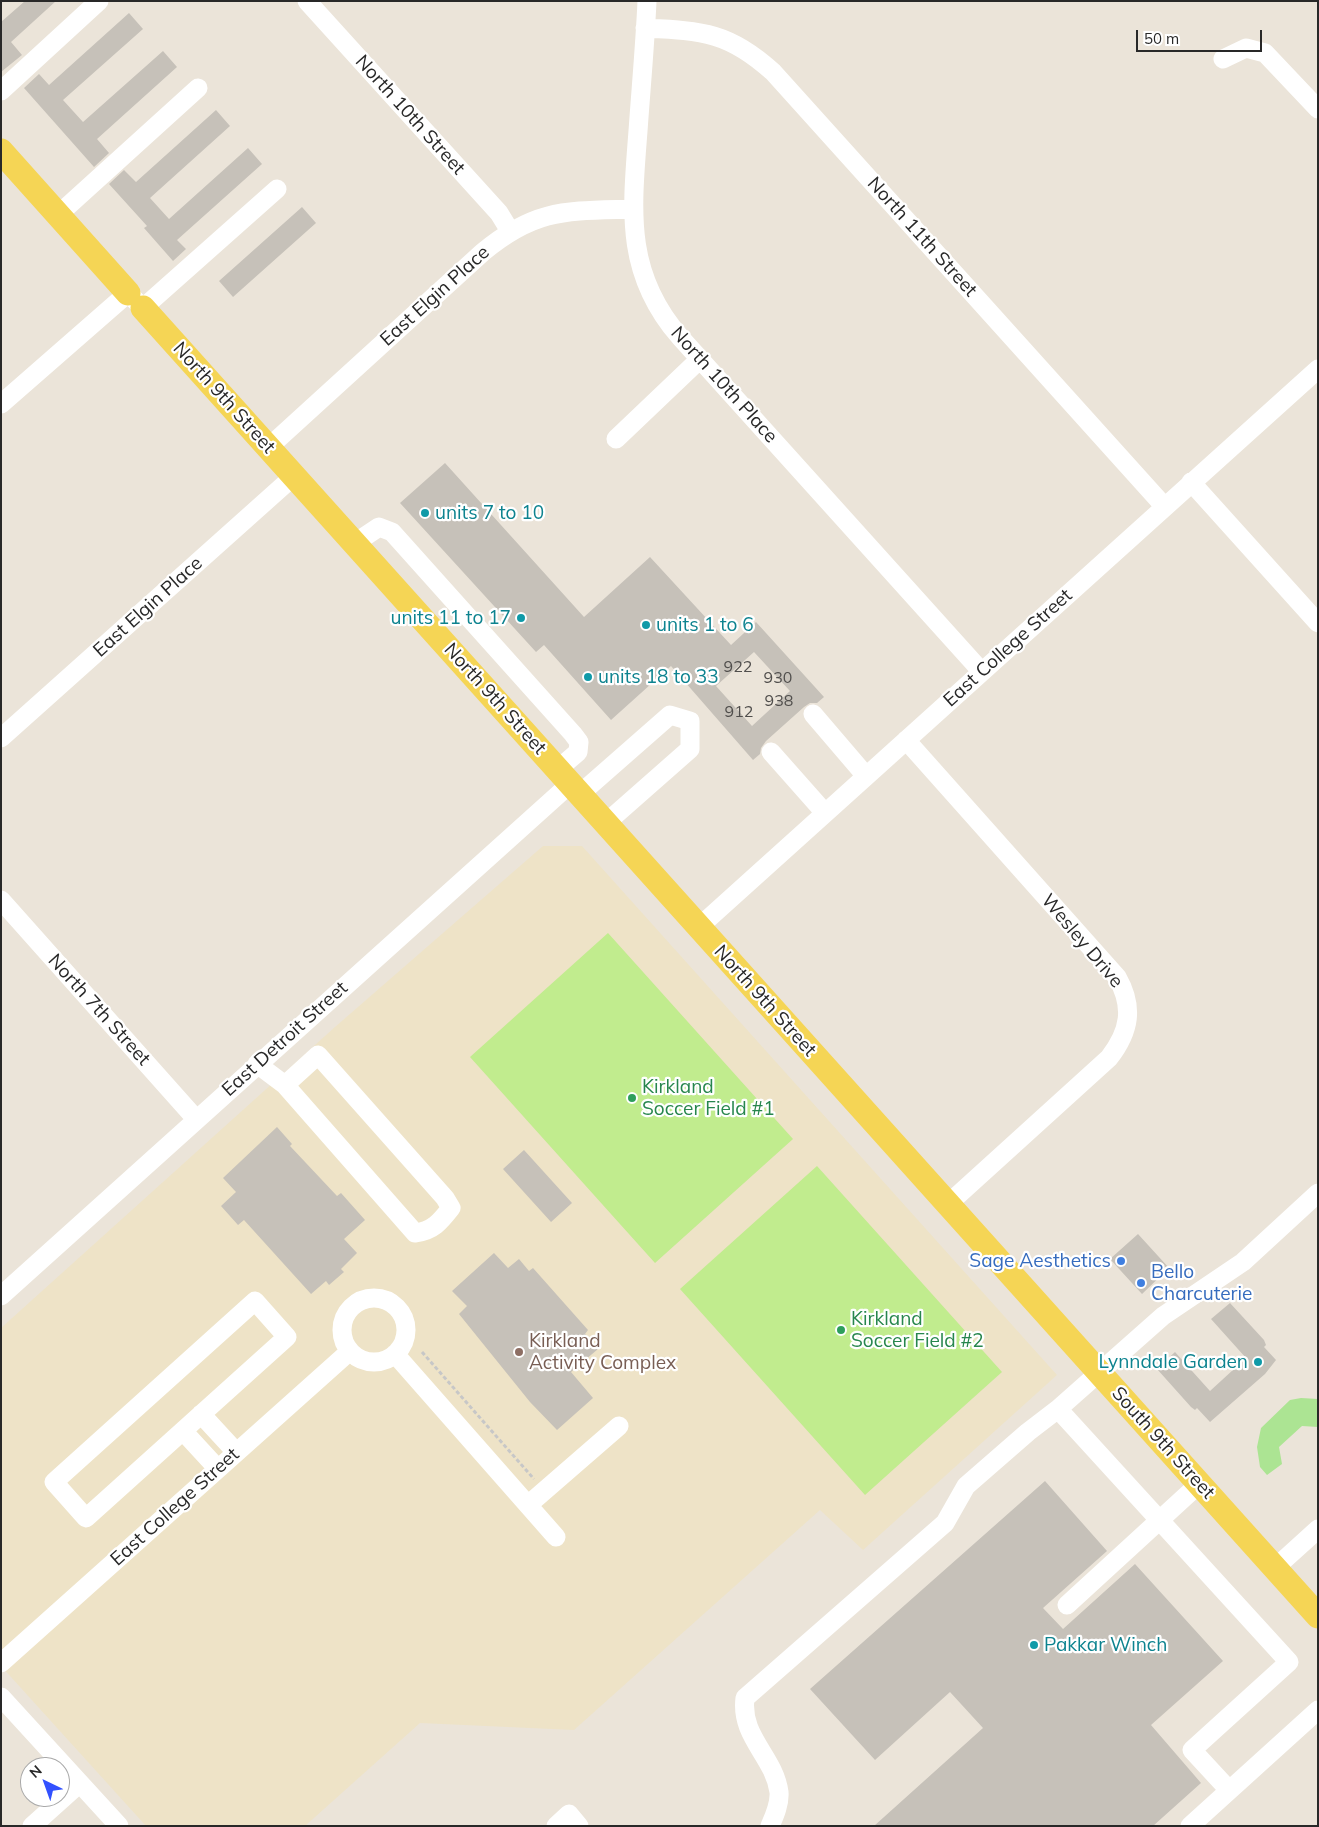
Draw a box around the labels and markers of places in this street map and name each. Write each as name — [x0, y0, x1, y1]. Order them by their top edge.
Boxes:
place label: units 7 to 10 — [435, 502, 544, 524]
marker: units 7 to 10 — [419, 507, 431, 519]
place label: units 11 to 17 — [390, 607, 511, 629]
marker: units 11 to 17 — [515, 612, 527, 624]
place label: units 1 to 6 — [656, 614, 754, 636]
marker: units 1 to 6 — [640, 619, 652, 631]
place label: units 18 to 33 — [598, 666, 719, 688]
marker: units 18 to 33 — [582, 671, 594, 683]
place label: Kirkland Soccer Field #1 — [642, 1076, 775, 1120]
marker: Kirkland Soccer Field #1 — [626, 1092, 638, 1104]
place label: Sage Aesthetics — [969, 1250, 1111, 1272]
marker: Sage Aesthetics — [1115, 1255, 1127, 1267]
place label: Bello Charcuterie — [1151, 1261, 1252, 1305]
marker: Bello Charcuterie — [1135, 1277, 1147, 1289]
place label: Kirkland Soccer Field #2 — [851, 1308, 984, 1352]
marker: Kirkland Soccer Field #2 — [835, 1324, 847, 1336]
place label: Kirkland Activity Complex — [529, 1330, 676, 1374]
marker: Kirkland Activity Complex — [513, 1346, 525, 1358]
place label: Lynndale Garden — [1099, 1351, 1248, 1373]
marker: Lynndale Garden — [1252, 1356, 1264, 1368]
place label: Pakkar Winch — [1044, 1634, 1167, 1656]
marker: Pakkar Winch — [1028, 1639, 1040, 1651]

